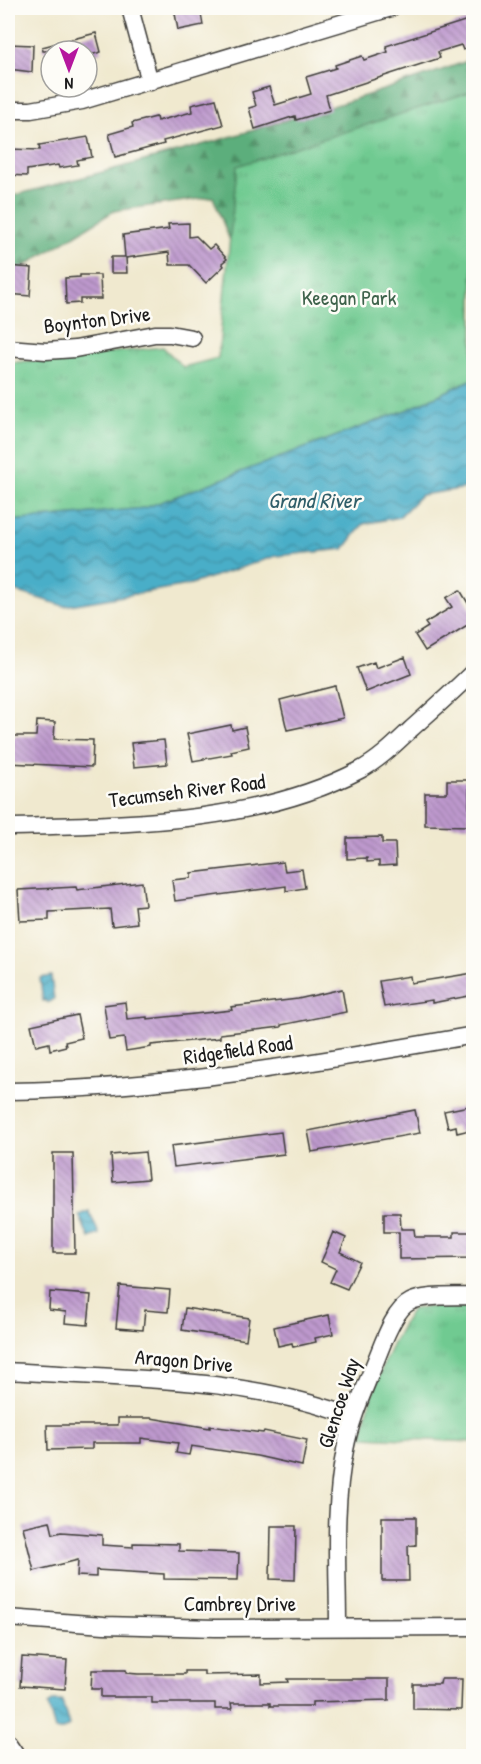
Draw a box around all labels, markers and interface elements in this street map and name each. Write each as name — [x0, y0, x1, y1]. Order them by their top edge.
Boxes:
north arrow — [39, 39, 99, 99]
text: N — [64, 73, 73, 95]
park label: Keegan Park — [302, 283, 397, 312]
street label: Boynton Drive — [42, 299, 152, 340]
water label: Grand River — [268, 485, 363, 515]
street label: Tecumseh River Road — [107, 767, 267, 814]
street label: Ridgefield Road — [181, 1027, 294, 1072]
street label: Aragon Drive — [134, 1342, 234, 1379]
street label: Glencoe Way — [310, 1354, 367, 1452]
street label: Cambrey Drive — [184, 1589, 296, 1618]

